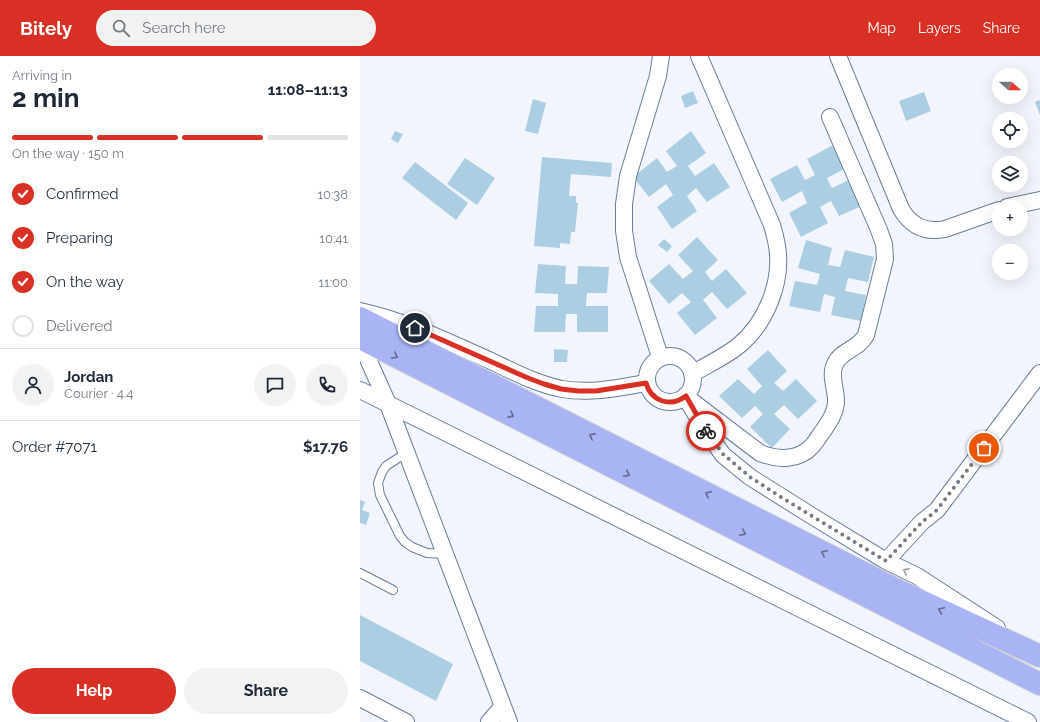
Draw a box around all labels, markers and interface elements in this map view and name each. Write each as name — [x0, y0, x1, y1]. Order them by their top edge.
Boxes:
search box — [96, 10, 376, 46]
text: Bitely — [20, 17, 72, 39]
icon: search — [110, 17, 132, 39]
text: Search here — [142, 19, 226, 37]
text: Map — [868, 20, 896, 36]
text: Layers — [918, 20, 961, 36]
text: Share — [983, 20, 1020, 36]
text: Arriving in — [12, 68, 72, 83]
north arrow — [992, 68, 1028, 104]
map controls — [992, 68, 1028, 280]
text: 11:08–11:13 — [268, 81, 348, 99]
text: 2 min — [12, 83, 79, 113]
button: locate — [992, 112, 1028, 148]
text: On the way · 150 m — [12, 146, 124, 161]
button: layers — [992, 156, 1028, 192]
icon: check — [12, 183, 34, 205]
text: Confirmed — [46, 185, 119, 203]
text: 10:38 — [317, 187, 348, 202]
button: + — [992, 200, 1028, 236]
icon: check — [12, 227, 34, 249]
text: Preparing — [46, 229, 113, 247]
text: 10:41 — [319, 231, 348, 246]
button: − — [992, 244, 1028, 280]
icon: check — [12, 271, 34, 293]
text: On the way — [46, 273, 124, 291]
text: 11:00 — [319, 275, 348, 290]
pin — [398, 311, 432, 345]
text: Delivered — [46, 317, 113, 335]
icon: home — [404, 317, 426, 339]
one-way arrow — [391, 351, 398, 359]
button: person — [12, 364, 54, 406]
button: chat — [254, 364, 296, 406]
button: phone — [306, 364, 348, 406]
text: Jordan — [64, 368, 113, 386]
text: Courier · 4.4 — [64, 386, 133, 401]
one-way arrow — [506, 410, 514, 418]
courier — [686, 411, 726, 451]
icon: bike — [695, 420, 717, 442]
pin — [967, 431, 1001, 465]
one-way arrow — [589, 433, 597, 440]
icon: bag — [973, 437, 995, 459]
text: Order #7071 — [12, 438, 97, 456]
text: $17.76 — [303, 438, 348, 456]
one-way arrow — [622, 469, 630, 477]
one-way arrow — [705, 491, 713, 499]
one-way arrow — [738, 528, 746, 535]
one-way arrow — [821, 550, 829, 558]
one-way arrow — [903, 568, 910, 576]
one-way arrow — [938, 607, 946, 615]
button: Help — [12, 668, 176, 714]
button: Share — [184, 668, 348, 714]

